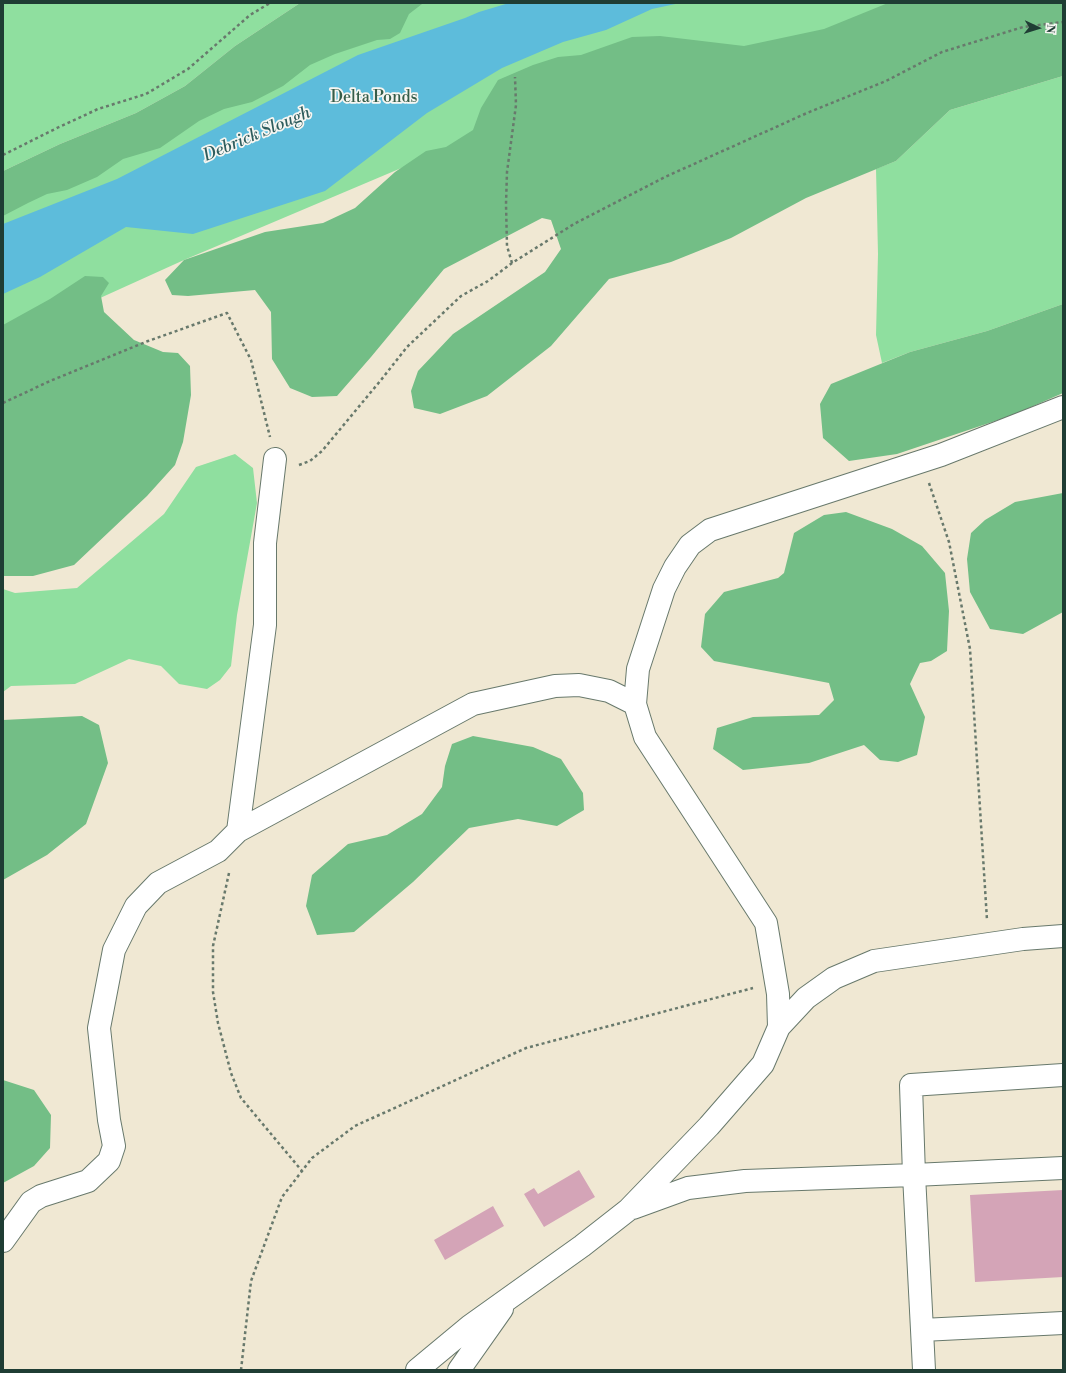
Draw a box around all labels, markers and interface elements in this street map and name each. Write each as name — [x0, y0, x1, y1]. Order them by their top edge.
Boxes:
north arrow — [1018, 8, 1058, 48]
text: N — [1043, 24, 1057, 34]
park label: Delta Ponds — [330, 88, 418, 108]
water label: Debrick Slough — [200, 103, 314, 167]

